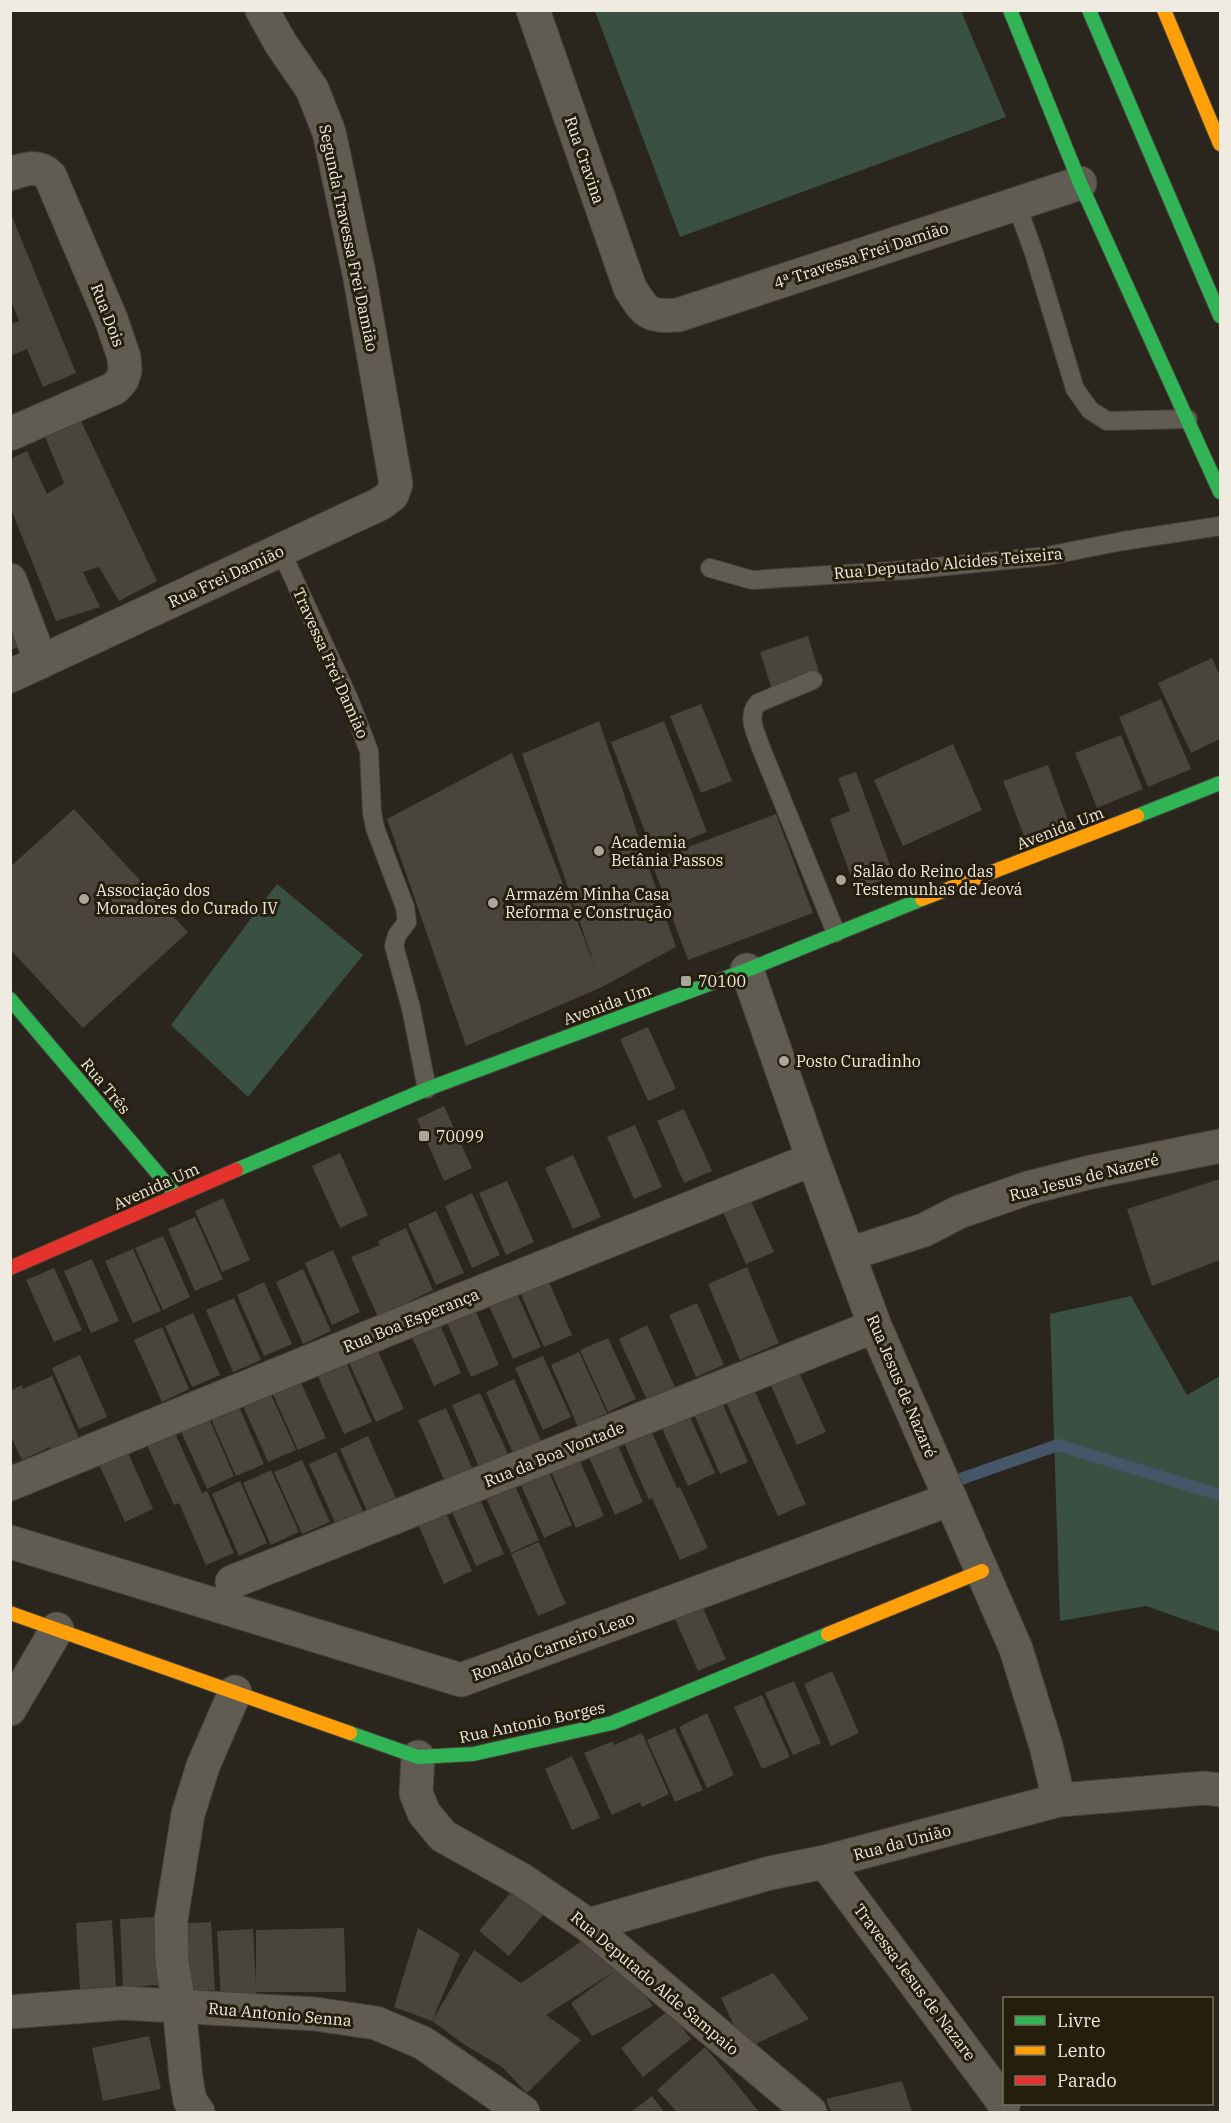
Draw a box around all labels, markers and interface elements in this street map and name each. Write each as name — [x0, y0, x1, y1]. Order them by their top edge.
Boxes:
street label: Rua Cravina — [561, 114, 609, 207]
street label: Segunda Travessa Frei Damião — [315, 123, 383, 353]
street label: 4ª Travessa Frei Damião — [771, 217, 951, 293]
street label: Rua Dois — [87, 281, 129, 349]
street label: Rua Frei Damião — [165, 540, 287, 612]
street label: Rua Deputado Alcides Teixeira — [833, 543, 1064, 583]
street label: Travessa Frei Damião — [289, 585, 373, 741]
street label: Avenida Um — [1013, 802, 1107, 854]
place label: Academia Betânia Passos — [611, 832, 723, 870]
marker: Academia Betânia Passos — [592, 844, 606, 858]
place label: Salão do Reino das Testemunhas de Jeová — [853, 861, 1023, 899]
marker: Salão do Reino das Testemunhas de Jeová — [834, 873, 848, 887]
place label: Associação dos Moradores do Curado IV — [96, 880, 278, 918]
place label: Armazém Minha Casa Reforma e Construção — [505, 884, 672, 922]
marker: Associação dos Moradores do Curado IV — [77, 892, 91, 906]
marker: Armazém Minha Casa Reforma e Construção — [486, 896, 500, 910]
place label: 70100 — [698, 971, 746, 991]
marker: 70100 — [679, 974, 693, 988]
street label: Avenida Um — [560, 979, 654, 1029]
place label: Posto Curadinho — [796, 1051, 921, 1071]
street label: Rua Três — [77, 1054, 135, 1118]
marker: Posto Curadinho — [777, 1054, 791, 1068]
place label: 70099 — [436, 1126, 484, 1146]
marker: 70099 — [417, 1129, 431, 1143]
street label: Rua Jesus de Nazeré — [1007, 1149, 1161, 1205]
street label: Avenida Um — [110, 1158, 202, 1214]
street label: Rua Boa Esperança — [340, 1283, 482, 1356]
street label: Rua Jesus de Nazaré — [863, 1311, 941, 1461]
street label: Rua da Boa Vontade — [481, 1417, 627, 1491]
street label: Ronaldo Carneiro Leao — [469, 1607, 637, 1685]
street label: Rua Antonio Borges — [457, 1697, 607, 1747]
street label: Rua da União — [851, 1819, 953, 1865]
street label: Travessa Jesus de Nazare — [849, 1900, 981, 2064]
street label: Rua Deputado Alde Sampaio — [567, 1907, 743, 2059]
legend — [1003, 1997, 1213, 2105]
street label: Rua Antonio Senna — [207, 1998, 353, 2030]
text: Livre — [1057, 2009, 1101, 2032]
text: Lento — [1057, 2039, 1105, 2062]
text: Parado — [1057, 2069, 1117, 2092]

